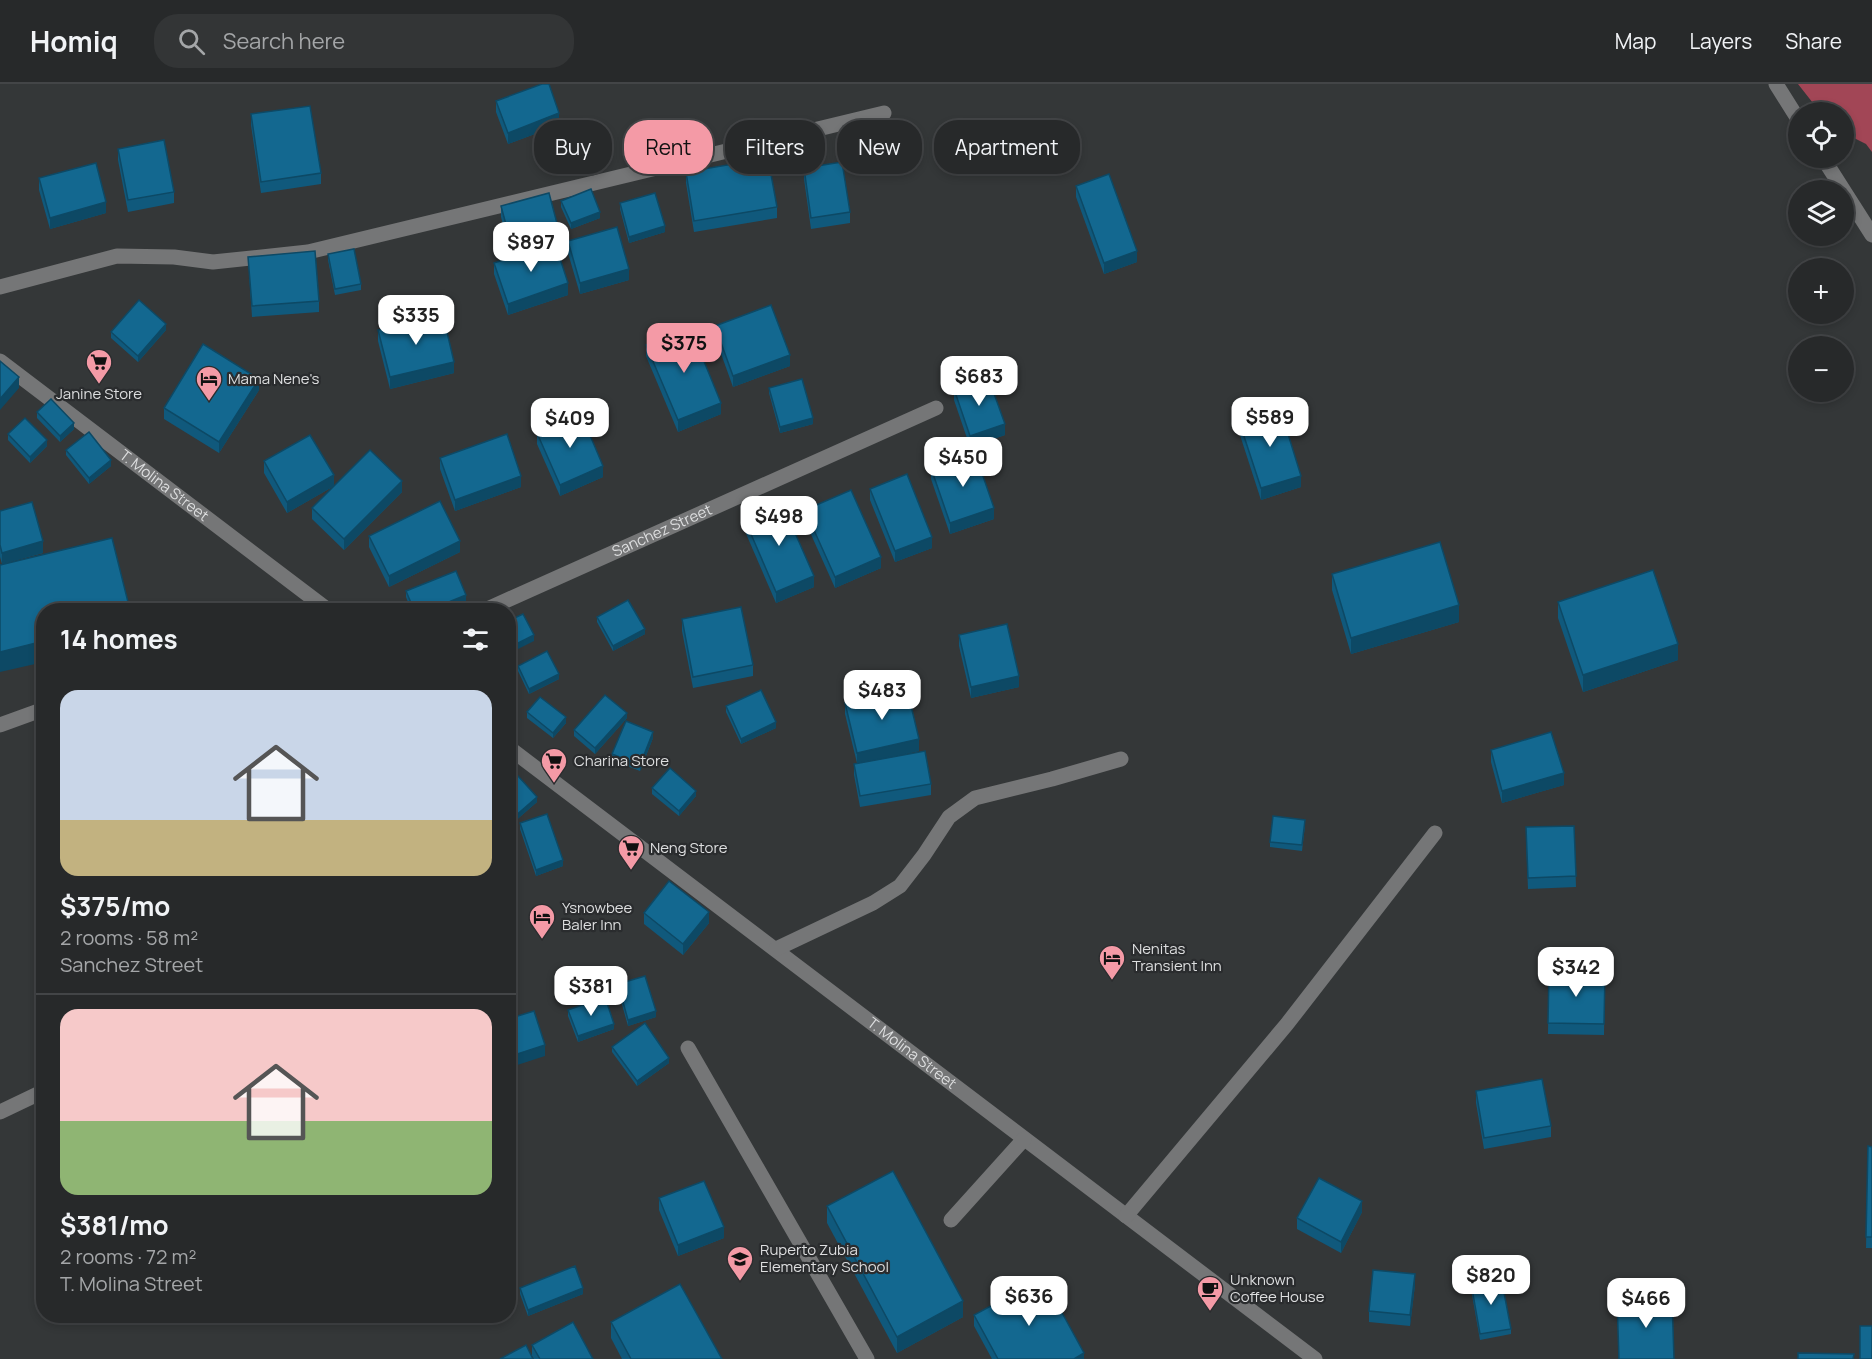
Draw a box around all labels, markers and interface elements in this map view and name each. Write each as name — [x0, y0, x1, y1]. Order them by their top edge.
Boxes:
search box — [154, 14, 574, 68]
text: Homiq — [30, 22, 118, 60]
icon: search — [175, 25, 208, 58]
text: Search here — [223, 26, 345, 56]
text: Map — [1615, 27, 1656, 55]
text: Layers — [1689, 27, 1752, 55]
text: Share — [1785, 27, 1842, 55]
map controls — [1788, 102, 1854, 402]
button: locate — [1788, 102, 1854, 168]
chip: Buy — [534, 120, 612, 174]
chip: Rent — [624, 120, 713, 174]
chip: Filters — [725, 120, 825, 174]
chip: New — [837, 120, 922, 174]
chip: Apartment — [934, 120, 1080, 174]
button: layers — [1788, 180, 1854, 246]
pin: $897 — [495, 222, 567, 273]
text: $897 — [507, 228, 555, 255]
button: + — [1788, 258, 1854, 324]
pin: $335 — [380, 295, 452, 346]
text: $335 — [392, 301, 440, 328]
pin: $375 — [648, 323, 720, 374]
text: $375 — [661, 329, 707, 356]
button: − — [1788, 336, 1854, 402]
supermarket icon: Janine Store — [84, 347, 114, 385]
pin: $683 — [943, 356, 1015, 407]
text: $683 — [955, 362, 1003, 389]
hotel icon: Mama Nene's — [194, 364, 224, 402]
place label: Mama Nene's — [228, 368, 319, 389]
place label: Janine Store — [56, 383, 142, 404]
pin: $589 — [1234, 397, 1306, 448]
pin: $409 — [534, 398, 606, 449]
text: $589 — [1246, 403, 1294, 430]
text: $409 — [545, 404, 595, 431]
pin: $450 — [927, 437, 999, 488]
text: $450 — [938, 443, 988, 470]
street label: T. Molina Street — [115, 444, 213, 526]
pin: $498 — [743, 496, 815, 547]
street label: Sanchez Street — [608, 499, 715, 562]
text: $498 — [755, 502, 803, 529]
text: 14 homes — [60, 621, 178, 657]
icon: filters — [459, 623, 492, 656]
pin: $483 — [846, 670, 918, 721]
text: $483 — [858, 676, 906, 703]
icon: home — [222, 729, 330, 837]
supermarket icon: Charina Store — [539, 746, 569, 784]
place label: Charina Store — [574, 750, 669, 771]
supermarket icon: Neng Store — [616, 833, 646, 871]
place label: Neng Store — [650, 837, 728, 858]
text: $375/mo — [60, 888, 170, 924]
place label: Ysnowbee Baler Inn — [562, 897, 633, 935]
hotel icon: Ysnowbee Baler Inn — [527, 902, 557, 940]
text: 2 rooms · 58 m² — [60, 924, 198, 951]
place label: Nenitas Transient Inn — [1132, 938, 1222, 976]
hotel icon: Nenitas Transient Inn — [1097, 943, 1127, 981]
pin: $342 — [1540, 947, 1612, 998]
text: Sanchez Street — [60, 951, 203, 978]
text: $342 — [1552, 953, 1600, 980]
pin: $381 — [555, 966, 627, 1017]
text: $381 — [568, 972, 614, 999]
street label: T. Molina Street — [863, 1012, 961, 1094]
icon: home — [222, 1048, 330, 1156]
text: $381/mo — [60, 1207, 168, 1243]
place label: Ruperto Zubia Elementary School — [760, 1239, 889, 1277]
text: 2 rooms · 72 m² — [60, 1243, 196, 1270]
school or university icon: Ruperto Zubia Elementary School — [725, 1244, 755, 1282]
pin: $820 — [1455, 1255, 1527, 1306]
text: $820 — [1466, 1261, 1516, 1288]
place label: Unknown Coffee House — [1230, 1269, 1325, 1307]
text: T. Molina Street — [60, 1270, 203, 1297]
cafe icon: Unknown Coffee House — [1195, 1274, 1225, 1312]
pin: $636 — [993, 1276, 1065, 1327]
pin: $466 — [1610, 1278, 1682, 1329]
text: $636 — [1004, 1282, 1054, 1309]
text: $466 — [1621, 1284, 1671, 1311]

